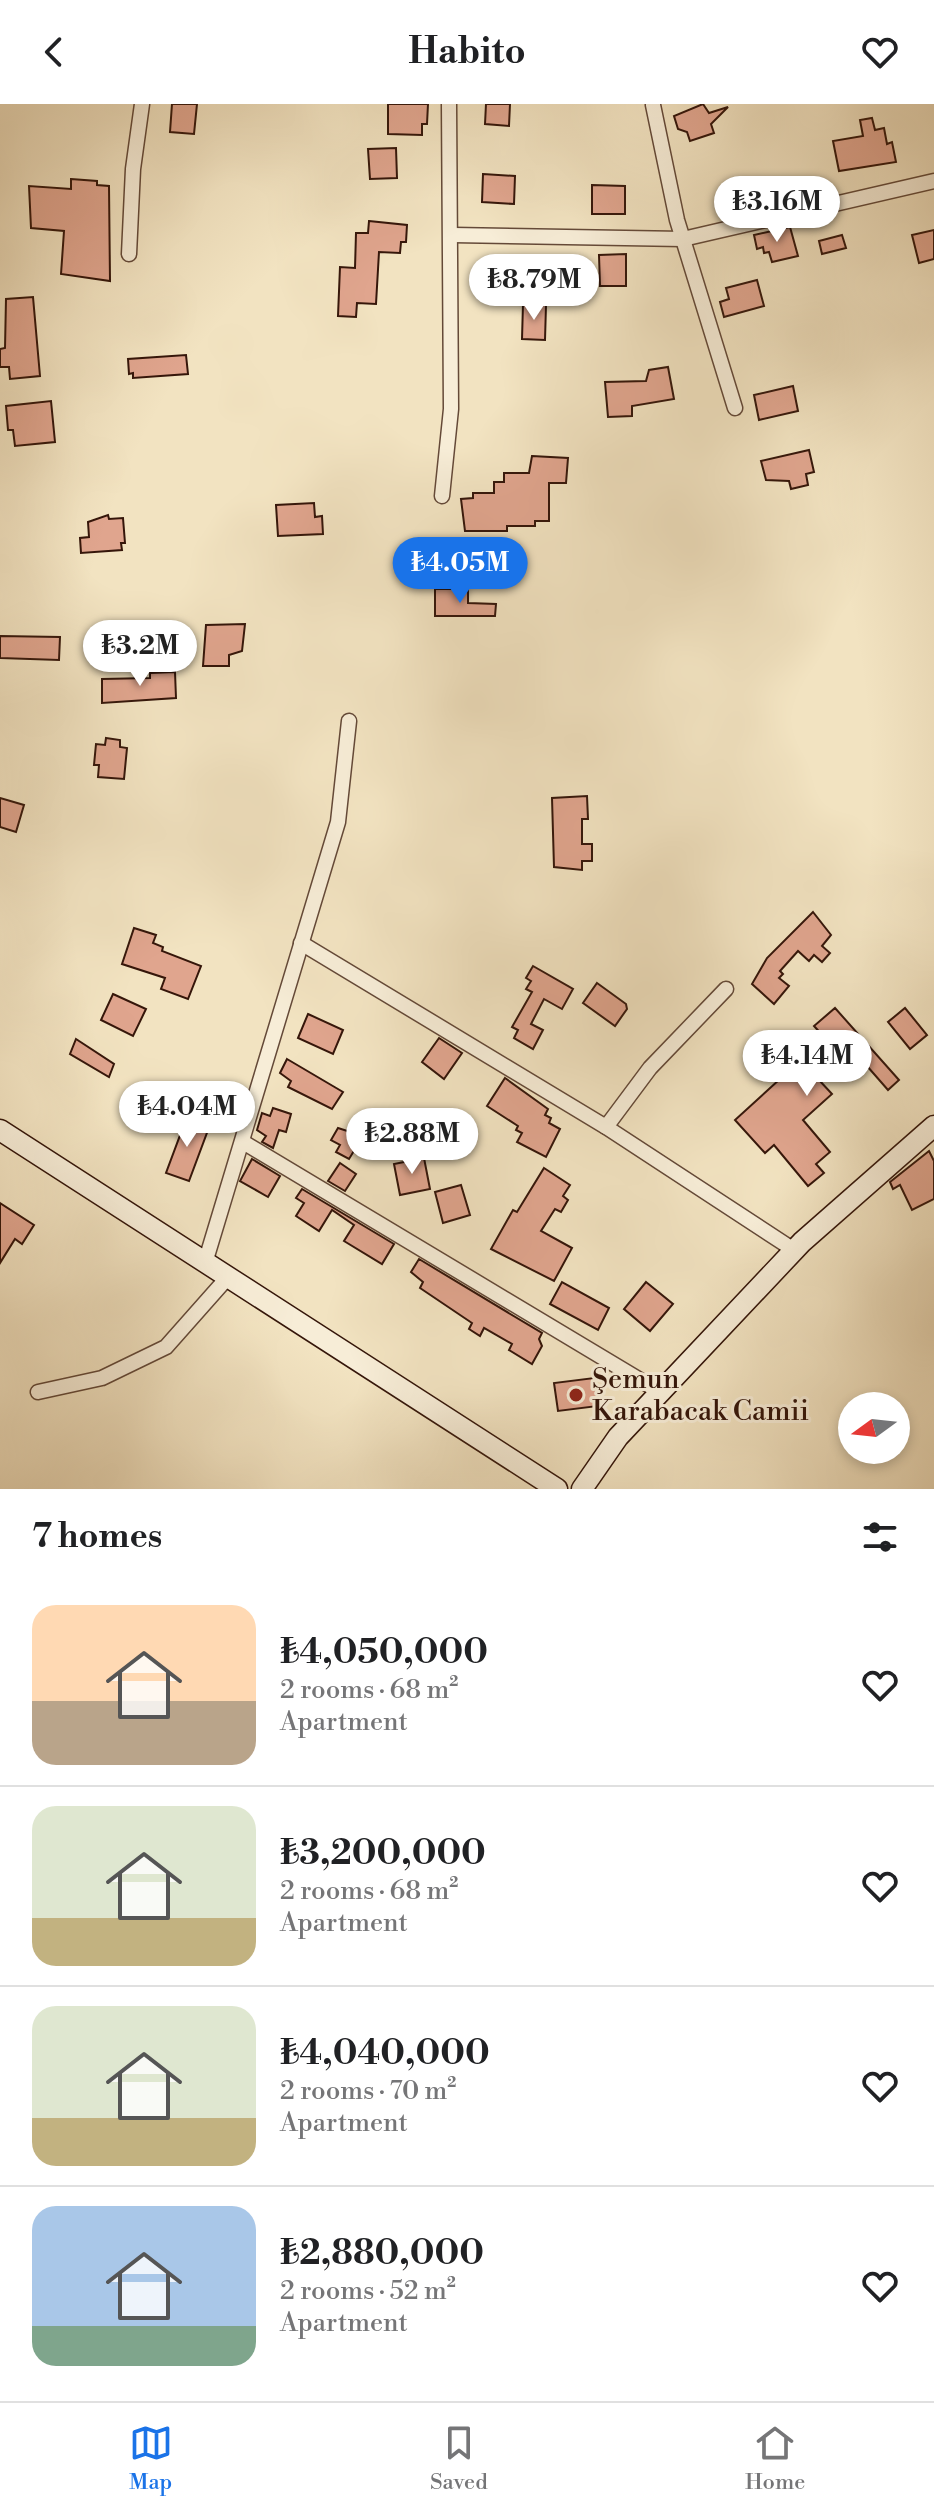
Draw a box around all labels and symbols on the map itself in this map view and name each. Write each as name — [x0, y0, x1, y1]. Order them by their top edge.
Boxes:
pin: ₺3.16M — [712, 176, 842, 244]
pin: ₺8.79M — [469, 254, 599, 322]
pin: ₺4.05M — [395, 537, 525, 605]
pin: ₺3.2M — [84, 620, 196, 688]
pin: ₺4.14M — [742, 1030, 872, 1098]
pin: ₺4.04M — [122, 1081, 252, 1149]
pin: ₺2.88M — [347, 1108, 477, 1176]
place label: Şemun Karabacak Camii — [592, 1362, 809, 1429]
marker: Şemun Karabacak Camii — [567, 1386, 585, 1404]
north arrow — [838, 1392, 910, 1464]

